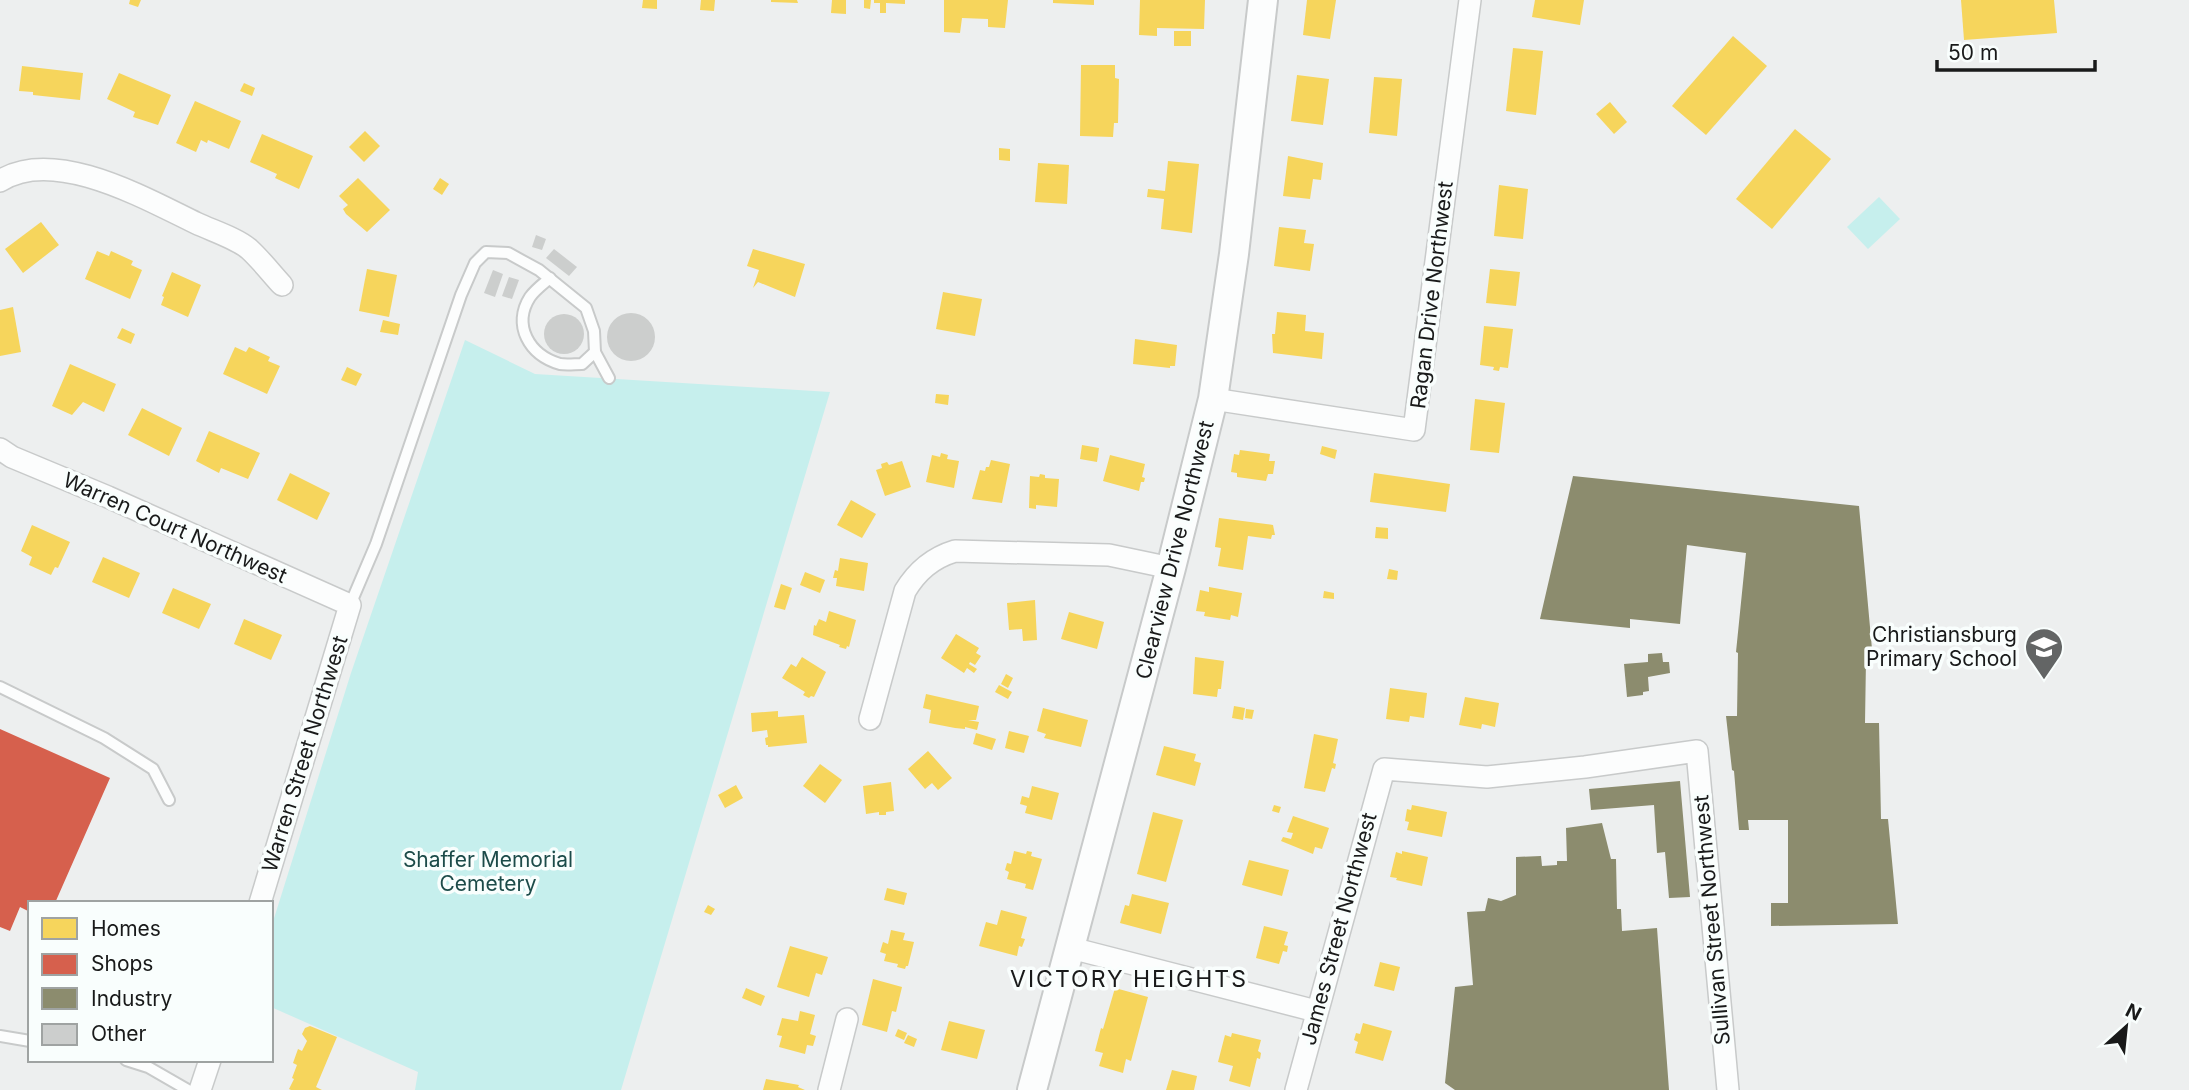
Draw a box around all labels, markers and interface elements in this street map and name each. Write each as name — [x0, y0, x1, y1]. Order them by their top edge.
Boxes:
scale bar — [1937, 28, 2094, 72]
text: 50 m — [1948, 40, 1998, 65]
street label: Ragan Drive Northwest — [1405, 180, 1458, 410]
street label: Clearview Drive Northwest — [1130, 418, 1219, 682]
street label: Warren Court Northwest — [60, 467, 291, 588]
place label: Christiansburg Primary School — [1866, 622, 2017, 671]
school or university icon: Christiansburg Primary School — [2023, 626, 2065, 681]
street label: Warren Street Northwest — [257, 633, 352, 875]
street label: Sullivan Street Northwest — [1688, 794, 1735, 1046]
street label: James Street Northwest — [1295, 810, 1382, 1048]
park label: Shaffer Memorial Cemetery — [403, 847, 573, 896]
legend — [28, 901, 273, 1062]
text: Homes — [91, 916, 161, 941]
text: Shops — [91, 951, 153, 976]
district label: VICTORY HEIGHTS — [1010, 965, 1248, 993]
text: Industry — [91, 986, 173, 1011]
north arrow — [2091, 992, 2161, 1062]
text: N — [2122, 999, 2145, 1026]
text: Other — [91, 1021, 147, 1046]

